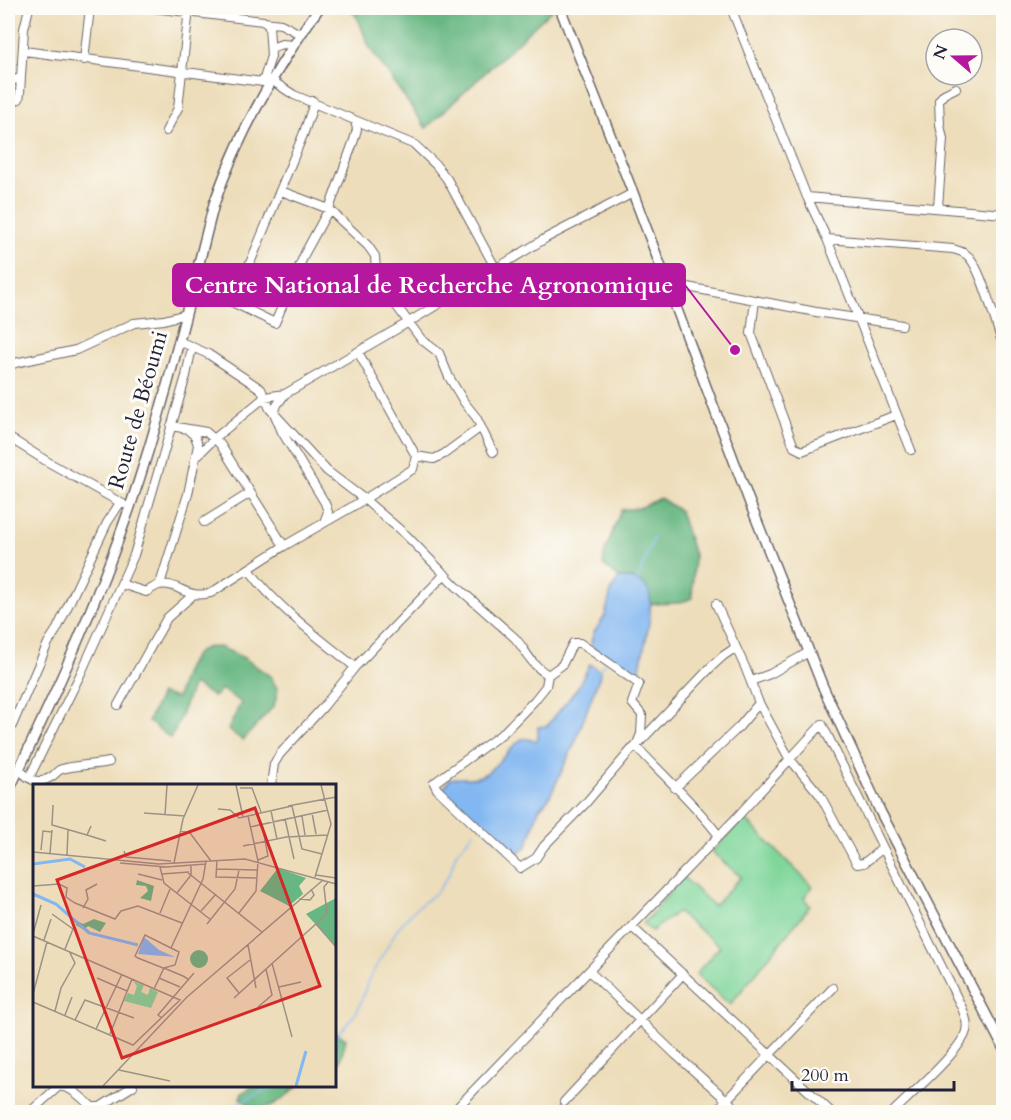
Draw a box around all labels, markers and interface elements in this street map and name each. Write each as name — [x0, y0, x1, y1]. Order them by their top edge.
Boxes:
north arrow — [924, 27, 984, 87]
text: N — [928, 42, 954, 63]
callout: Centre National de Recherche Agronomique — [173, 264, 685, 306]
text: Centre National de Recherche Agronomique — [185, 269, 673, 302]
street label: Route de Béoumi — [101, 327, 175, 493]
inset map — [33, 784, 336, 1087]
scale bar — [792, 1054, 954, 1092]
text: 200 m — [801, 1063, 849, 1088]

